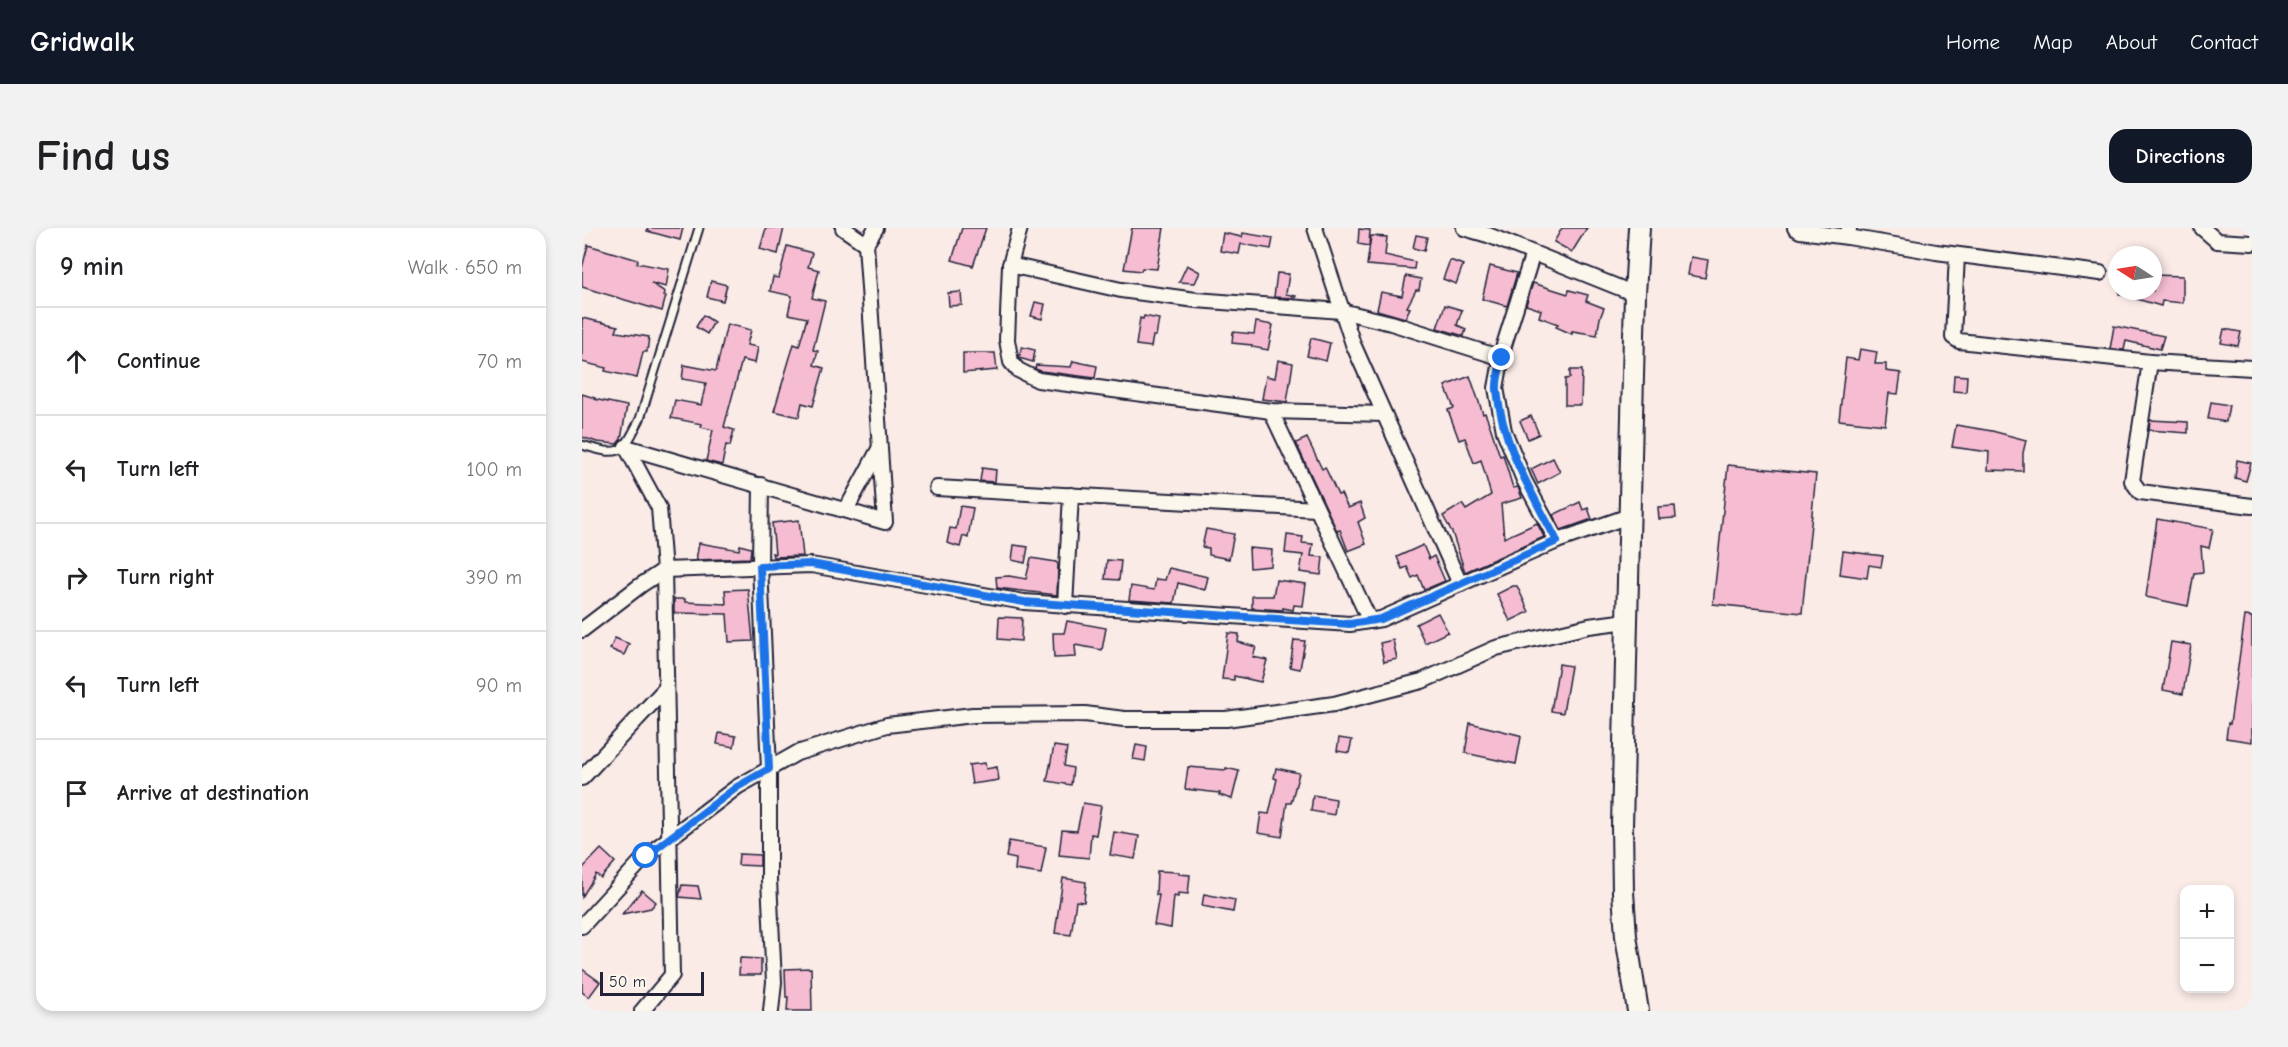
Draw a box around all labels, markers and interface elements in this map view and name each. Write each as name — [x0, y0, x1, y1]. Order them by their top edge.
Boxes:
text: Gridwalk — [30, 26, 134, 58]
text: Home — [1946, 30, 2000, 54]
text: Map — [2033, 30, 2073, 54]
text: About — [2106, 30, 2157, 54]
text: Contact — [2190, 30, 2258, 54]
button: Directions — [2109, 129, 2252, 183]
text: Find us — [36, 132, 170, 181]
north arrow — [2108, 246, 2162, 300]
text: 9 min — [60, 252, 124, 282]
text: Walk · 650 m — [408, 256, 522, 279]
route end — [1488, 344, 1514, 370]
icon: ahead — [60, 345, 93, 378]
text: Continue — [117, 348, 200, 374]
text: 70 m — [477, 350, 522, 373]
icon: left — [60, 453, 93, 486]
text: Turn left — [117, 456, 199, 482]
text: 100 m — [467, 458, 522, 481]
icon: right — [60, 561, 93, 594]
text: Turn right — [117, 564, 214, 590]
text: 390 m — [466, 566, 522, 589]
icon: left — [60, 669, 93, 702]
text: Turn left — [117, 672, 199, 698]
text: 90 m — [476, 674, 522, 697]
icon: arrive — [60, 777, 93, 810]
text: Arrive at destination — [117, 780, 309, 806]
route start — [632, 842, 658, 868]
map controls — [2180, 885, 2234, 993]
button: + — [2180, 885, 2234, 939]
button: − — [2180, 939, 2234, 993]
scale bar — [600, 969, 704, 996]
text: 50 m — [609, 973, 646, 991]

